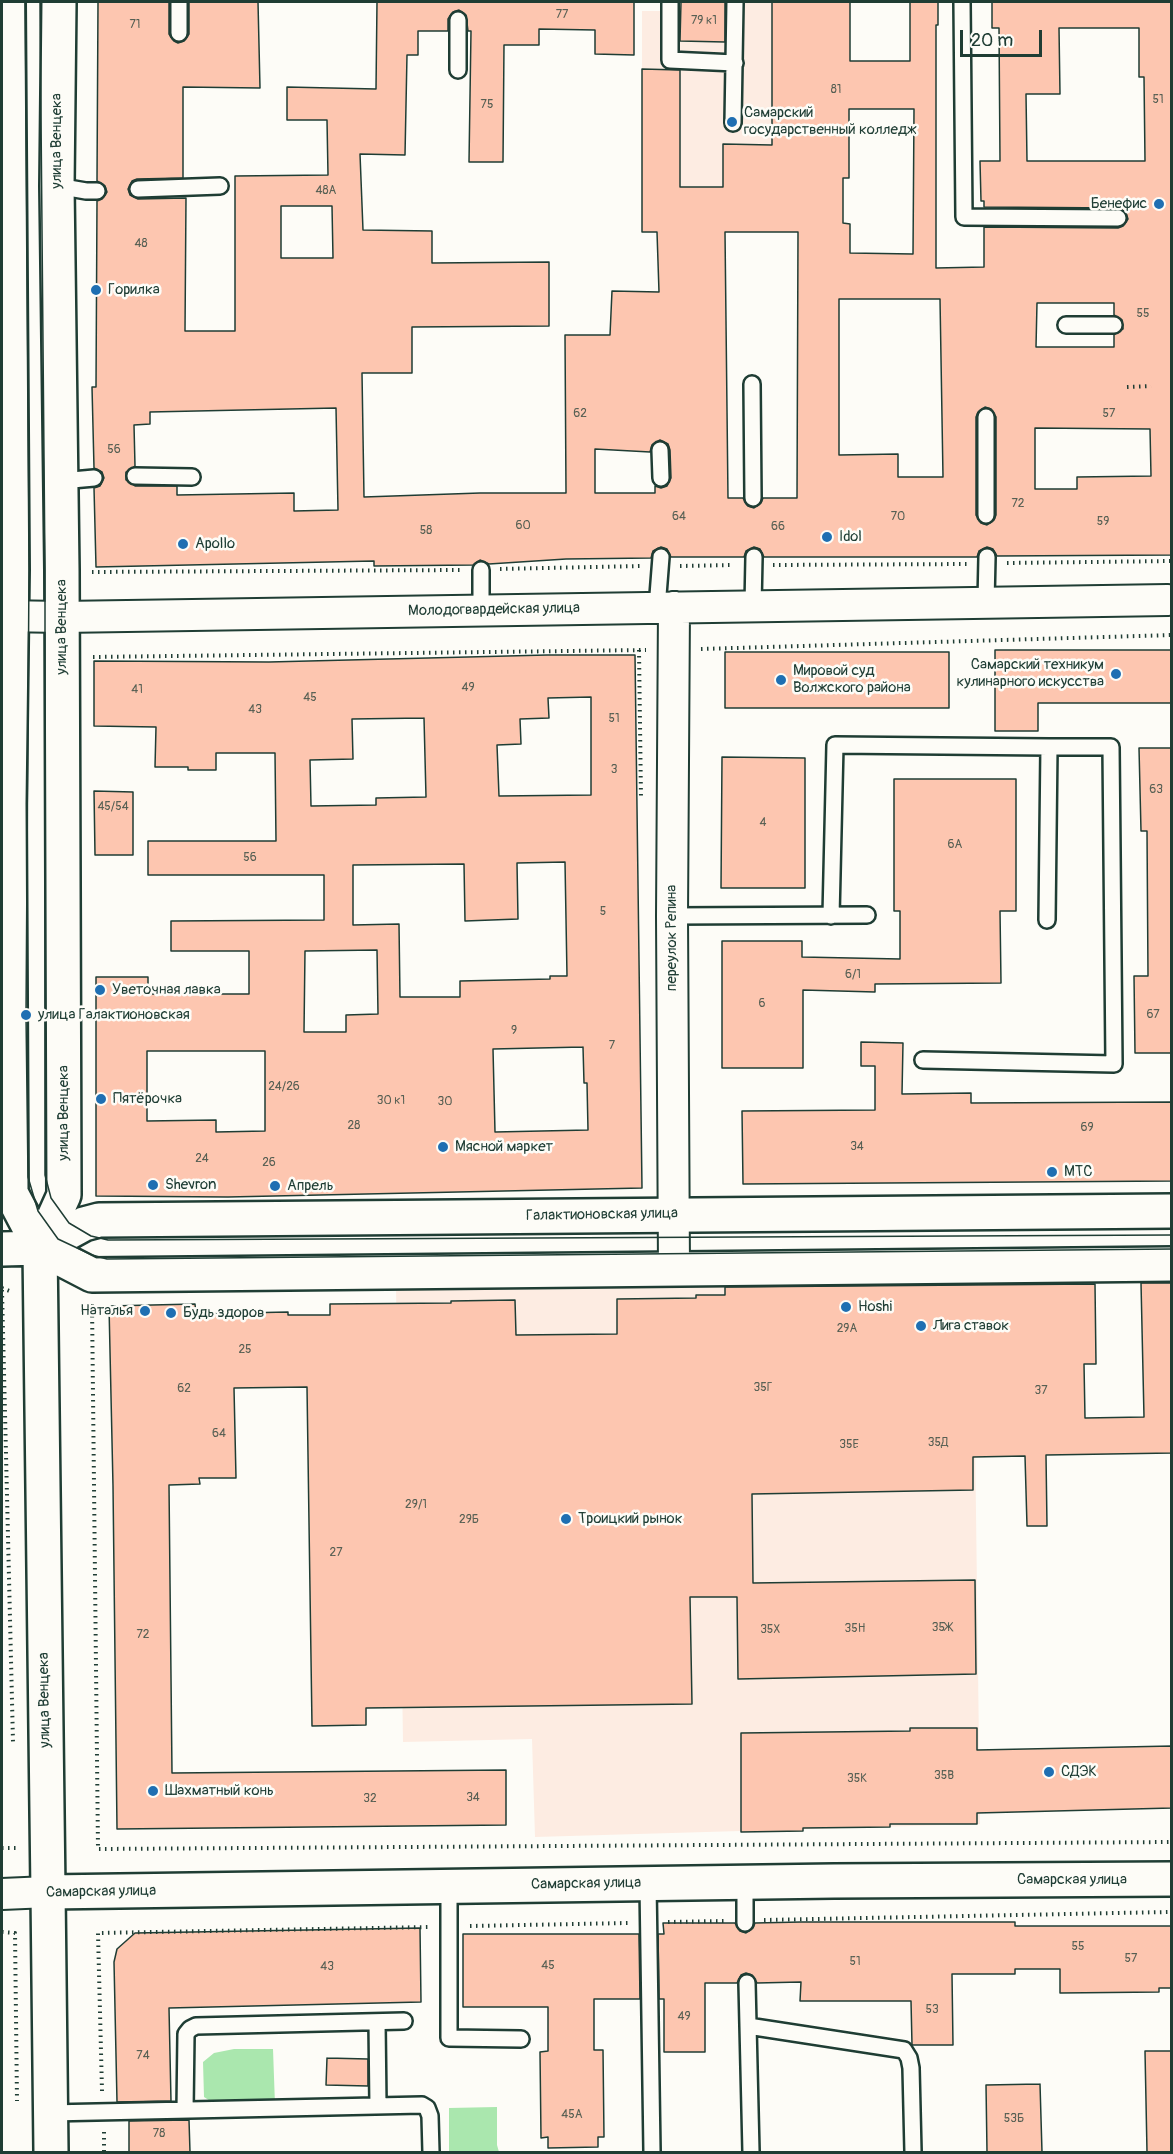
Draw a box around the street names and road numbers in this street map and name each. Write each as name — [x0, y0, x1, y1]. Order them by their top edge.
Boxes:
street label: улица Венцека — [48, 93, 66, 189]
street label: улица Венцека — [53, 579, 71, 675]
street label: Молодогвардейская улица — [408, 600, 580, 620]
street label: переулок Репина — [663, 885, 681, 991]
street label: улица Венцека — [55, 1065, 73, 1161]
street label: Галактионовская улица — [526, 1205, 678, 1225]
street label: улица Венцека — [35, 1652, 55, 1748]
street label: Самарская улица — [1017, 1871, 1127, 1889]
street label: Самарская улица — [531, 1874, 641, 1894]
street label: Самарская улица — [46, 1882, 156, 1902]

